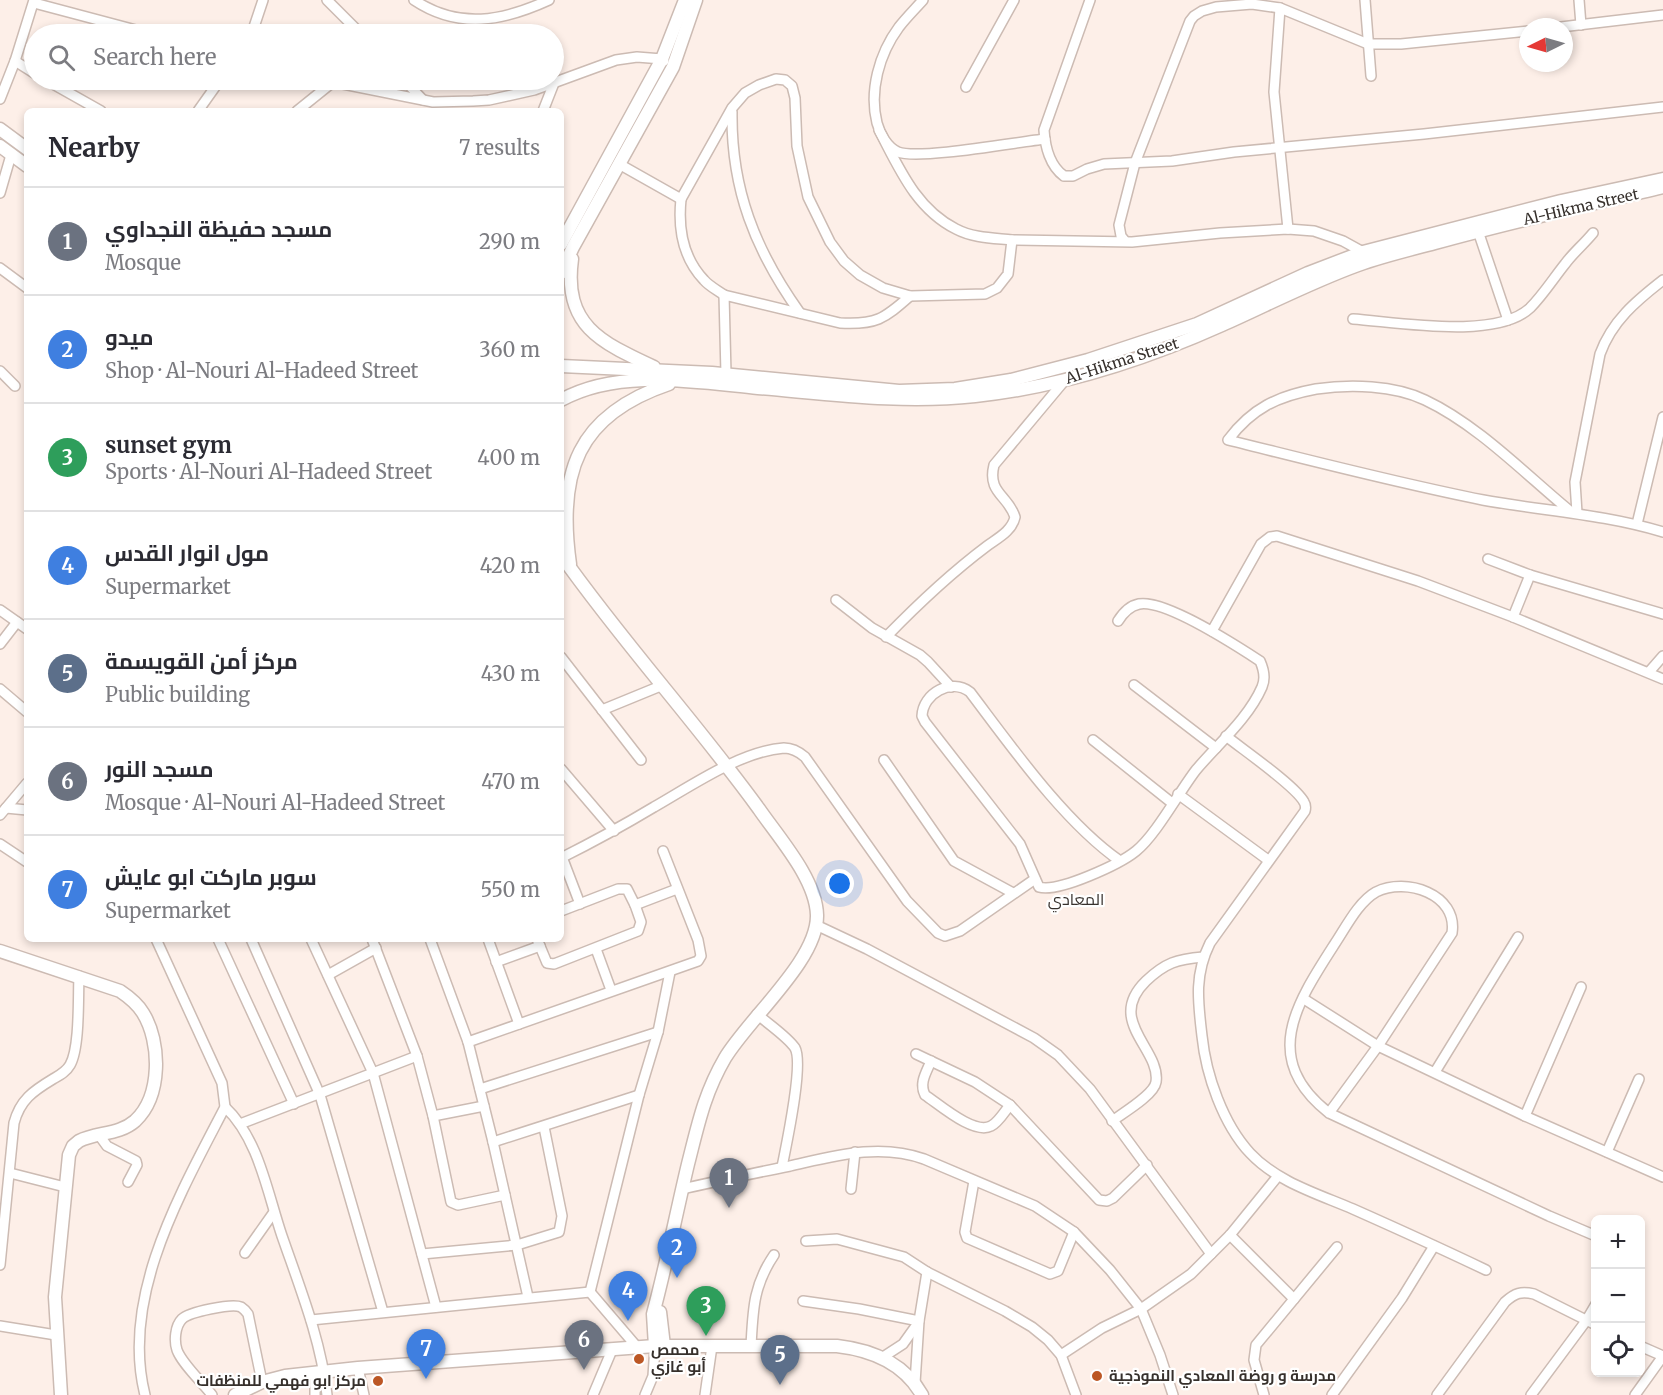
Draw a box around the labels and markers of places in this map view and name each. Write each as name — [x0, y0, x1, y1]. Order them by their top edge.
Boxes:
pin: 1 — [710, 1158, 748, 1208]
pin: 2 — [658, 1228, 696, 1278]
pin: 4 — [608, 1272, 648, 1321]
pin: 3 — [686, 1286, 726, 1336]
pin: 6 — [564, 1320, 604, 1370]
pin: 7 — [406, 1330, 446, 1379]
pin: 5 — [760, 1336, 800, 1385]
place label: محمص أبو غازي — [651, 1340, 706, 1379]
marker: محمص أبو غازي — [632, 1352, 646, 1366]
place label: مدرسة و روضة المعادي النموذجية — [1109, 1366, 1336, 1388]
marker: مدرسة و روضة المعادي النموذجية — [1090, 1369, 1104, 1383]
place label: مركز ابو فهمي للمنظفات — [197, 1371, 366, 1393]
marker: مركز ابو فهمي للمنظفات — [371, 1374, 385, 1388]

